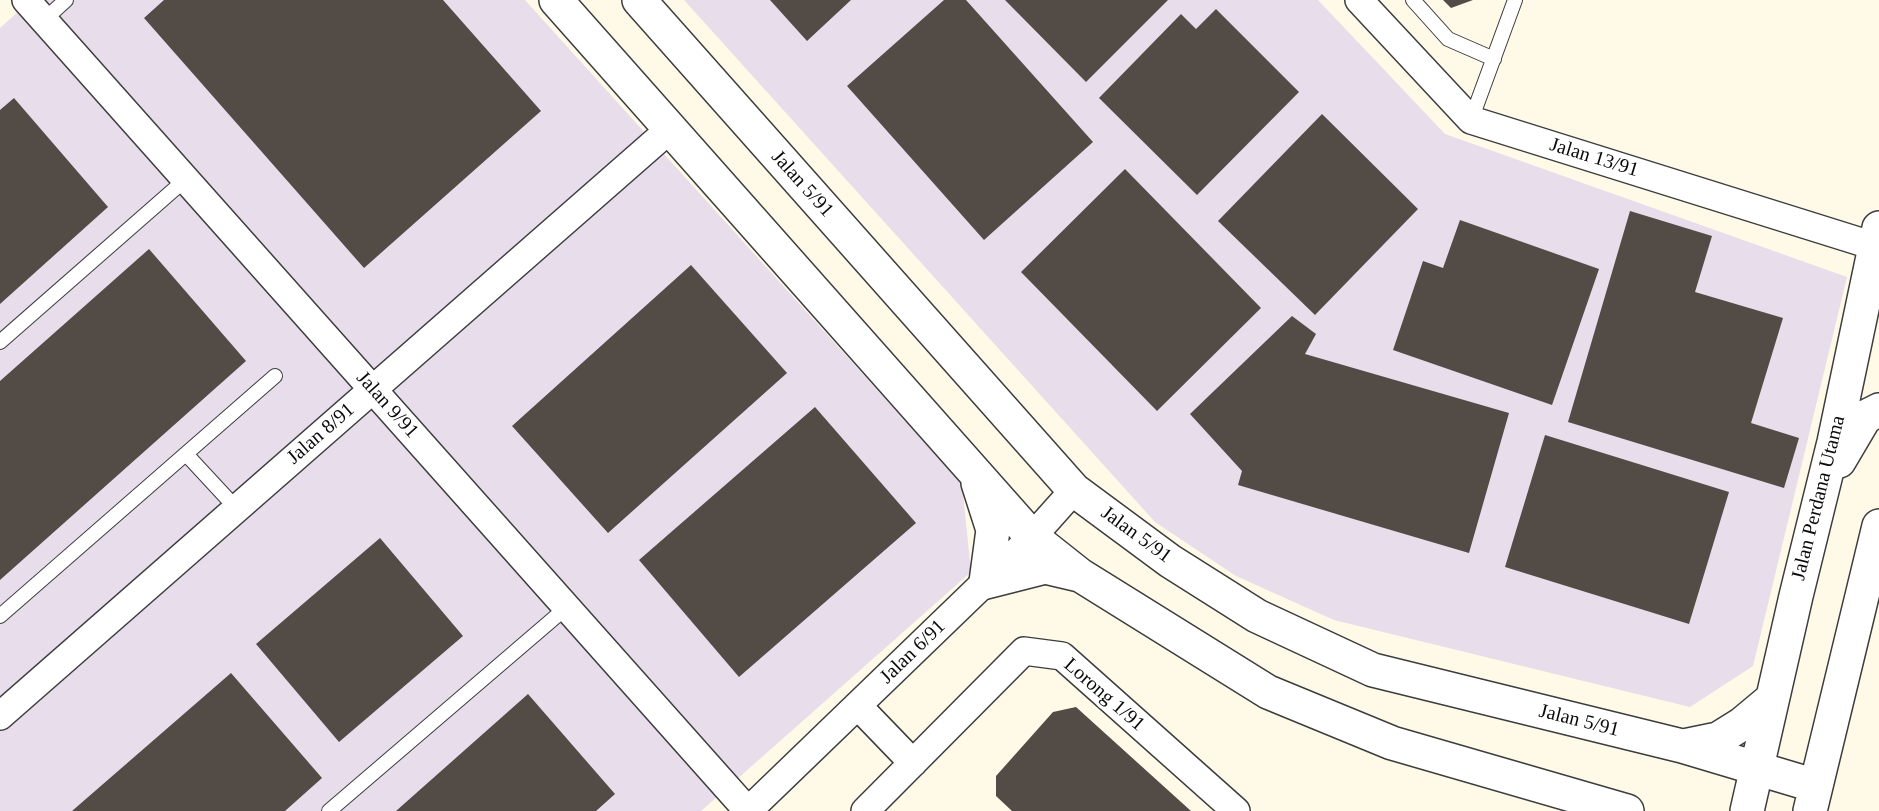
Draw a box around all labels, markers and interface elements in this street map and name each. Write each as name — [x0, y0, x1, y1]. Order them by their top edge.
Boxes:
street label: Jalan 13/91 — [1547, 133, 1641, 183]
street label: Jalan 5/91 — [766, 146, 838, 222]
street label: Jalan 9/91 — [351, 367, 423, 443]
street label: Jalan 8/91 — [282, 398, 360, 470]
street label: Jalan Perdana Utama — [1787, 413, 1851, 583]
street label: Jalan 5/91 — [1096, 501, 1176, 569]
street label: Jalan 6/91 — [875, 615, 951, 689]
street label: Lorong 1/91 — [1059, 653, 1149, 737]
street label: Jalan 5/91 — [1536, 699, 1622, 743]

